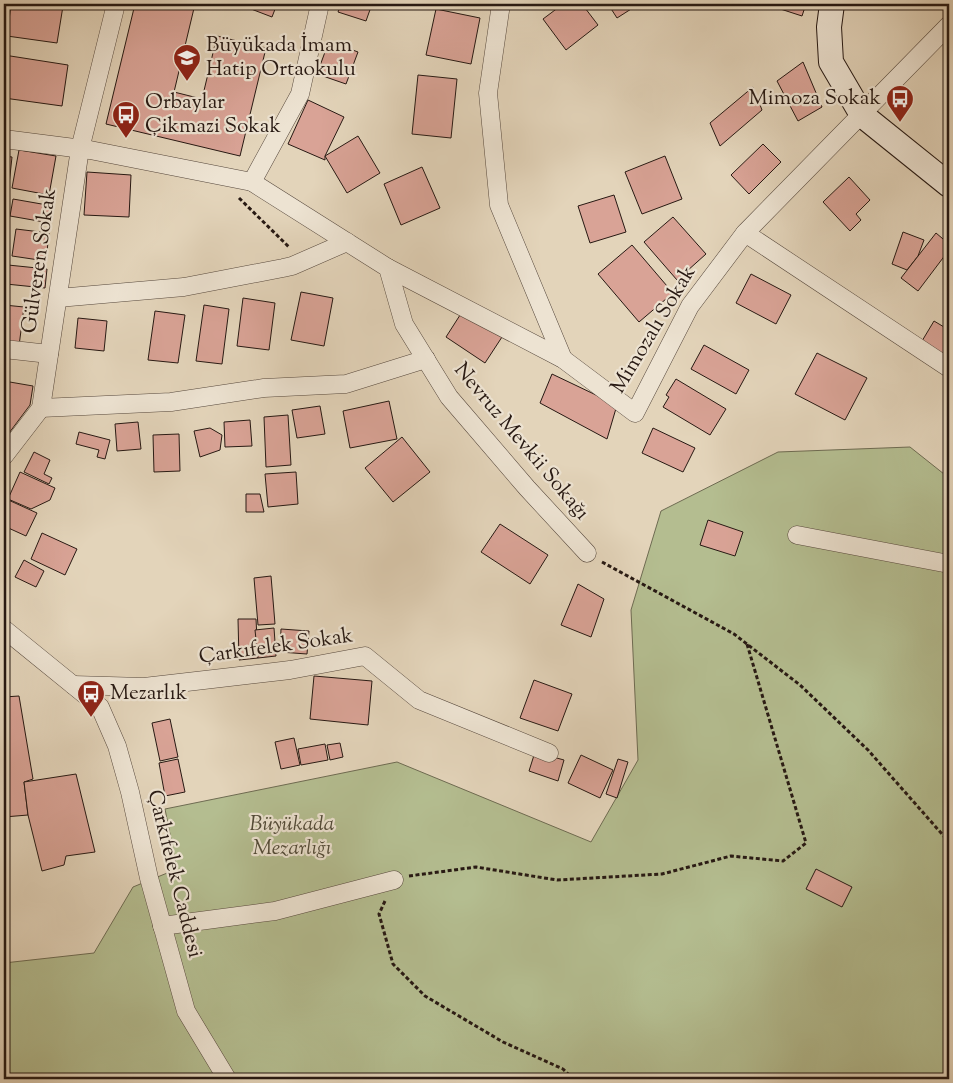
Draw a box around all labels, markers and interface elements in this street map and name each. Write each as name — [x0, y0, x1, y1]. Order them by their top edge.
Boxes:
place label: Büyükada İmam Hatip Ortaokulu — [206, 31, 356, 85]
school or university icon: Büyükada İmam Hatip Ortaokulu — [172, 43, 202, 82]
place label: Mimoza Sokak — [749, 84, 882, 114]
bus stop icon: Mimoza Sokak — [885, 84, 915, 123]
place label: Orbaylar Çikmazi Sokak — [145, 88, 281, 142]
bus stop icon: Orbaylar Çikmazi Sokak — [111, 100, 141, 139]
street label: Gülveren Sokak — [15, 186, 65, 335]
street label: Mimozalı Sokak — [604, 260, 704, 400]
street label: Nevruz Mevkii Sokağı — [446, 357, 596, 527]
street label: Çarkıfelek Sokak — [197, 621, 356, 673]
bus stop icon: Mezarlık — [76, 679, 106, 718]
place label: Mezarlık — [110, 679, 188, 709]
street label: Çarkıfelek Caddesi — [139, 787, 209, 961]
park label: Büyükada Mezarlığı — [250, 810, 335, 864]

